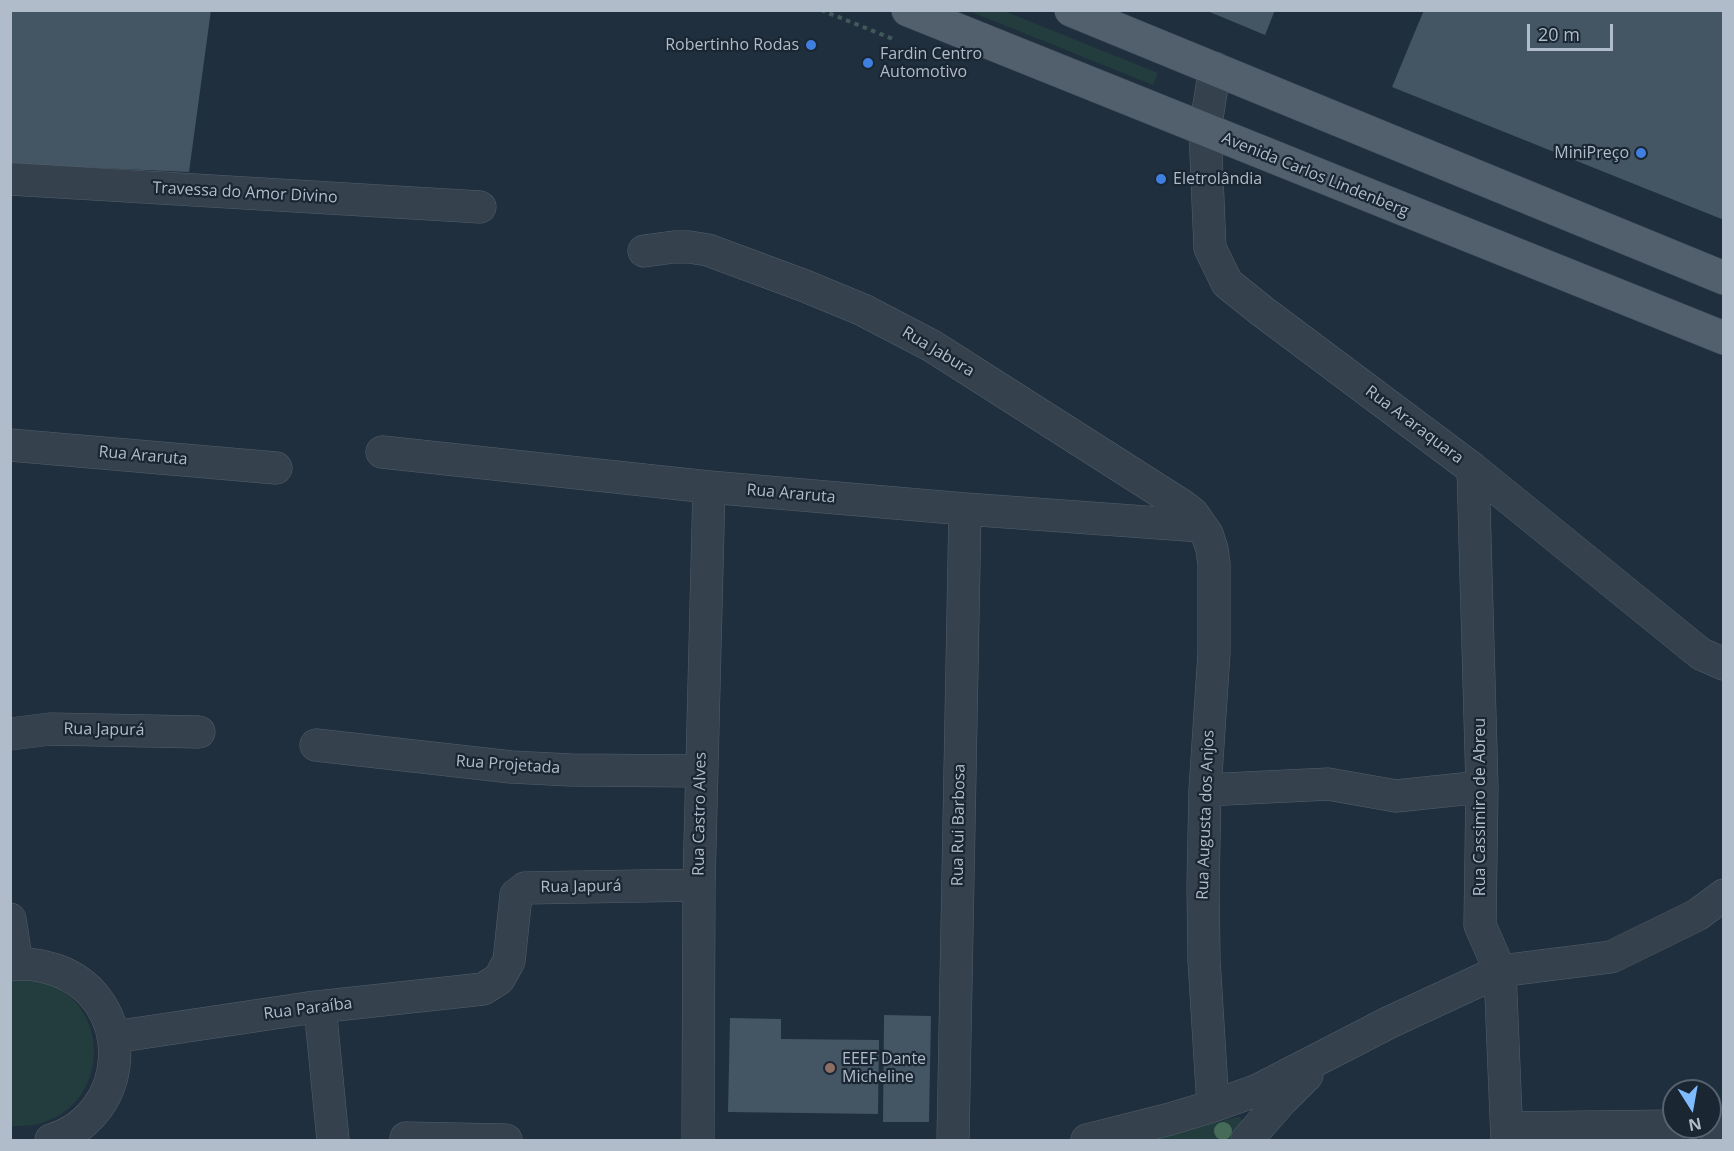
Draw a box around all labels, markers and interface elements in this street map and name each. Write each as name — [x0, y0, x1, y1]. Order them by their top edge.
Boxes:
scale bar — [1530, 12, 1616, 50]
text: 20 m — [1538, 22, 1580, 46]
place label: Robertinho Rodas — [665, 35, 799, 55]
marker: Robertinho Rodas — [804, 38, 818, 52]
place label: Fardin Centro Automotivo — [880, 44, 982, 82]
marker: Fardin Centro Automotivo — [861, 56, 875, 70]
street label: Avenida Carlos Lindenberg — [1219, 129, 1411, 221]
place label: MiniPreço — [1554, 143, 1629, 163]
marker: MiniPreço — [1634, 146, 1648, 160]
place label: Eletrolândia — [1173, 169, 1262, 189]
marker: Eletrolândia — [1154, 172, 1168, 186]
street label: Travessa do Amor Divino — [152, 179, 338, 207]
street label: Rua Jabura — [898, 323, 978, 381]
street label: Rua Araraquara — [1361, 382, 1467, 468]
street label: Rua Araruta — [98, 443, 188, 469]
street label: Rua Araruta — [746, 481, 836, 507]
street label: Rua Cassimiro de Abreu — [1470, 718, 1490, 896]
street label: Rua Japurá — [63, 720, 145, 740]
street label: Rua Augusta dos Anjos — [1193, 730, 1219, 900]
street label: Rua Projetada — [455, 752, 561, 778]
street label: Rua Castro Alves — [689, 752, 711, 876]
street label: Rua Rui Barbosa — [948, 764, 970, 886]
street label: Rua Japurá — [540, 877, 622, 897]
street label: Rua Paraíba — [262, 994, 354, 1024]
place label: EEEF Dante Micheline — [842, 1049, 926, 1087]
marker: EEEF Dante Micheline — [823, 1061, 837, 1075]
north arrow — [1662, 1079, 1722, 1139]
text: N — [1687, 1113, 1704, 1137]

